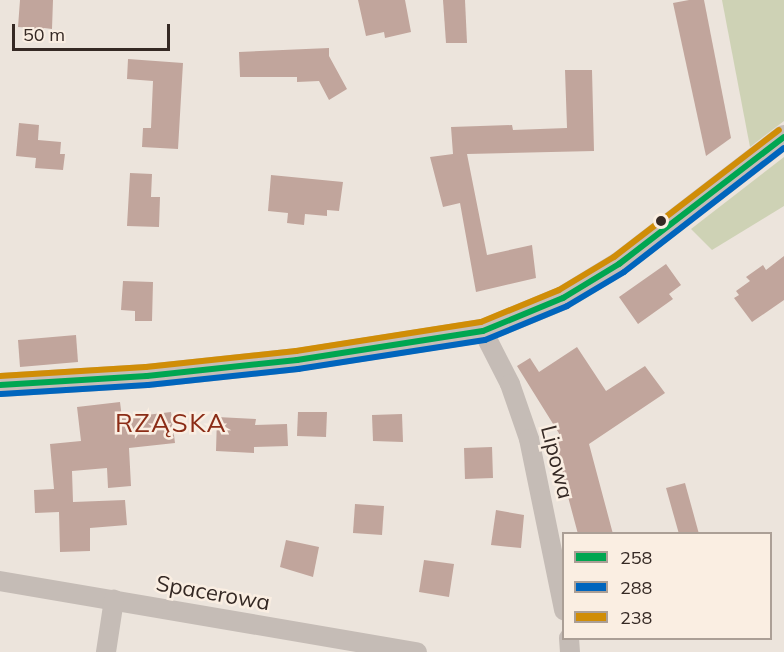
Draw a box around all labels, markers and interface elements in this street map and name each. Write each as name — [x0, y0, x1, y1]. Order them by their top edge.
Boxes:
scale bar — [15, 12, 172, 50]
text: 50 m — [23, 23, 65, 46]
unlabelled marker — [655, 215, 667, 227]
district label: RZĄSKA — [115, 407, 227, 439]
street label: Lipowa — [535, 422, 579, 502]
legend — [562, 532, 772, 640]
text: 258 — [620, 546, 652, 569]
street label: Spacerowa — [154, 570, 272, 616]
text: 288 — [620, 576, 652, 599]
text: 238 — [620, 606, 652, 629]

